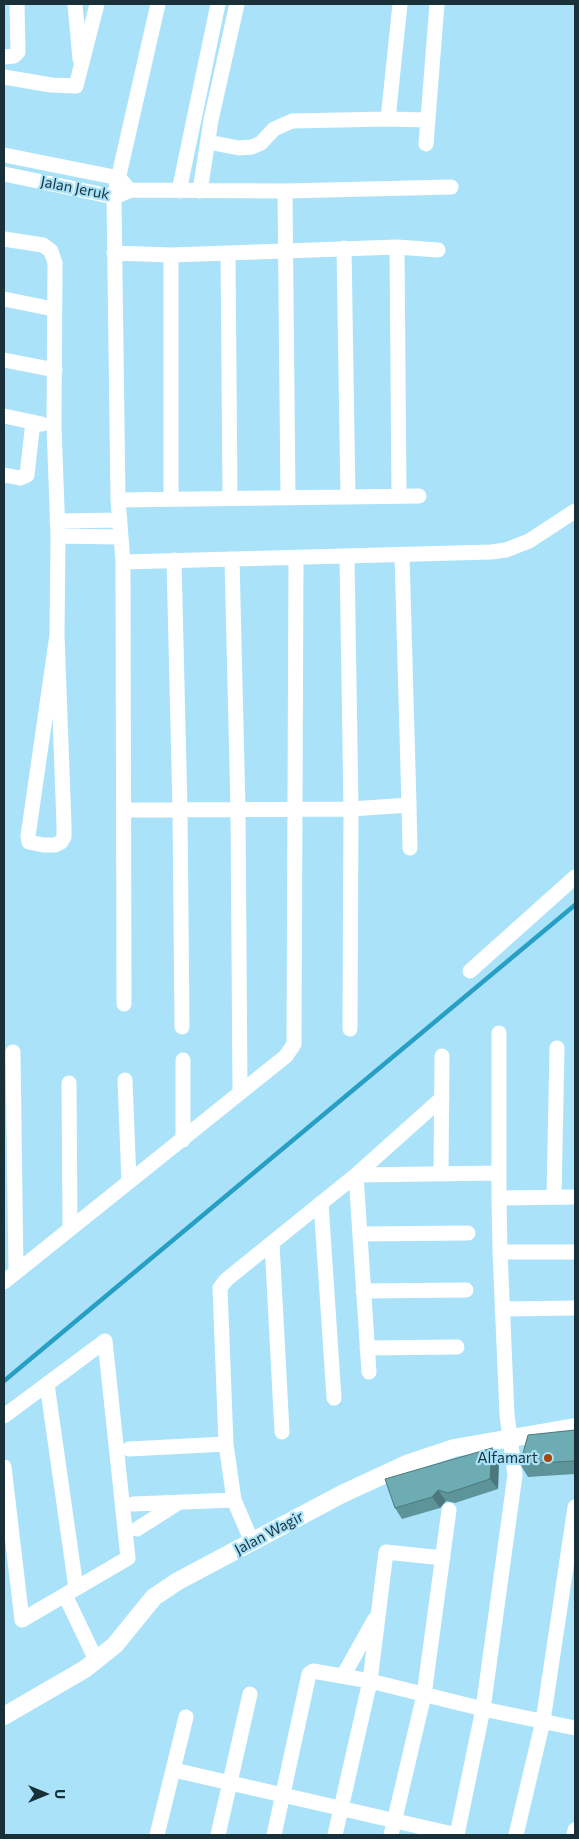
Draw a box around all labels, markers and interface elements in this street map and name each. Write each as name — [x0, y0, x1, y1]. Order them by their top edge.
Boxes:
street label: Jalan Jeruk — [39, 172, 111, 204]
place label: Alfamart — [477, 1449, 538, 1467]
marker: Alfamart — [542, 1452, 554, 1464]
street label: Jalan Wagir — [231, 1507, 307, 1559]
north arrow — [20, 1769, 70, 1819]
text: U — [52, 1789, 69, 1799]

